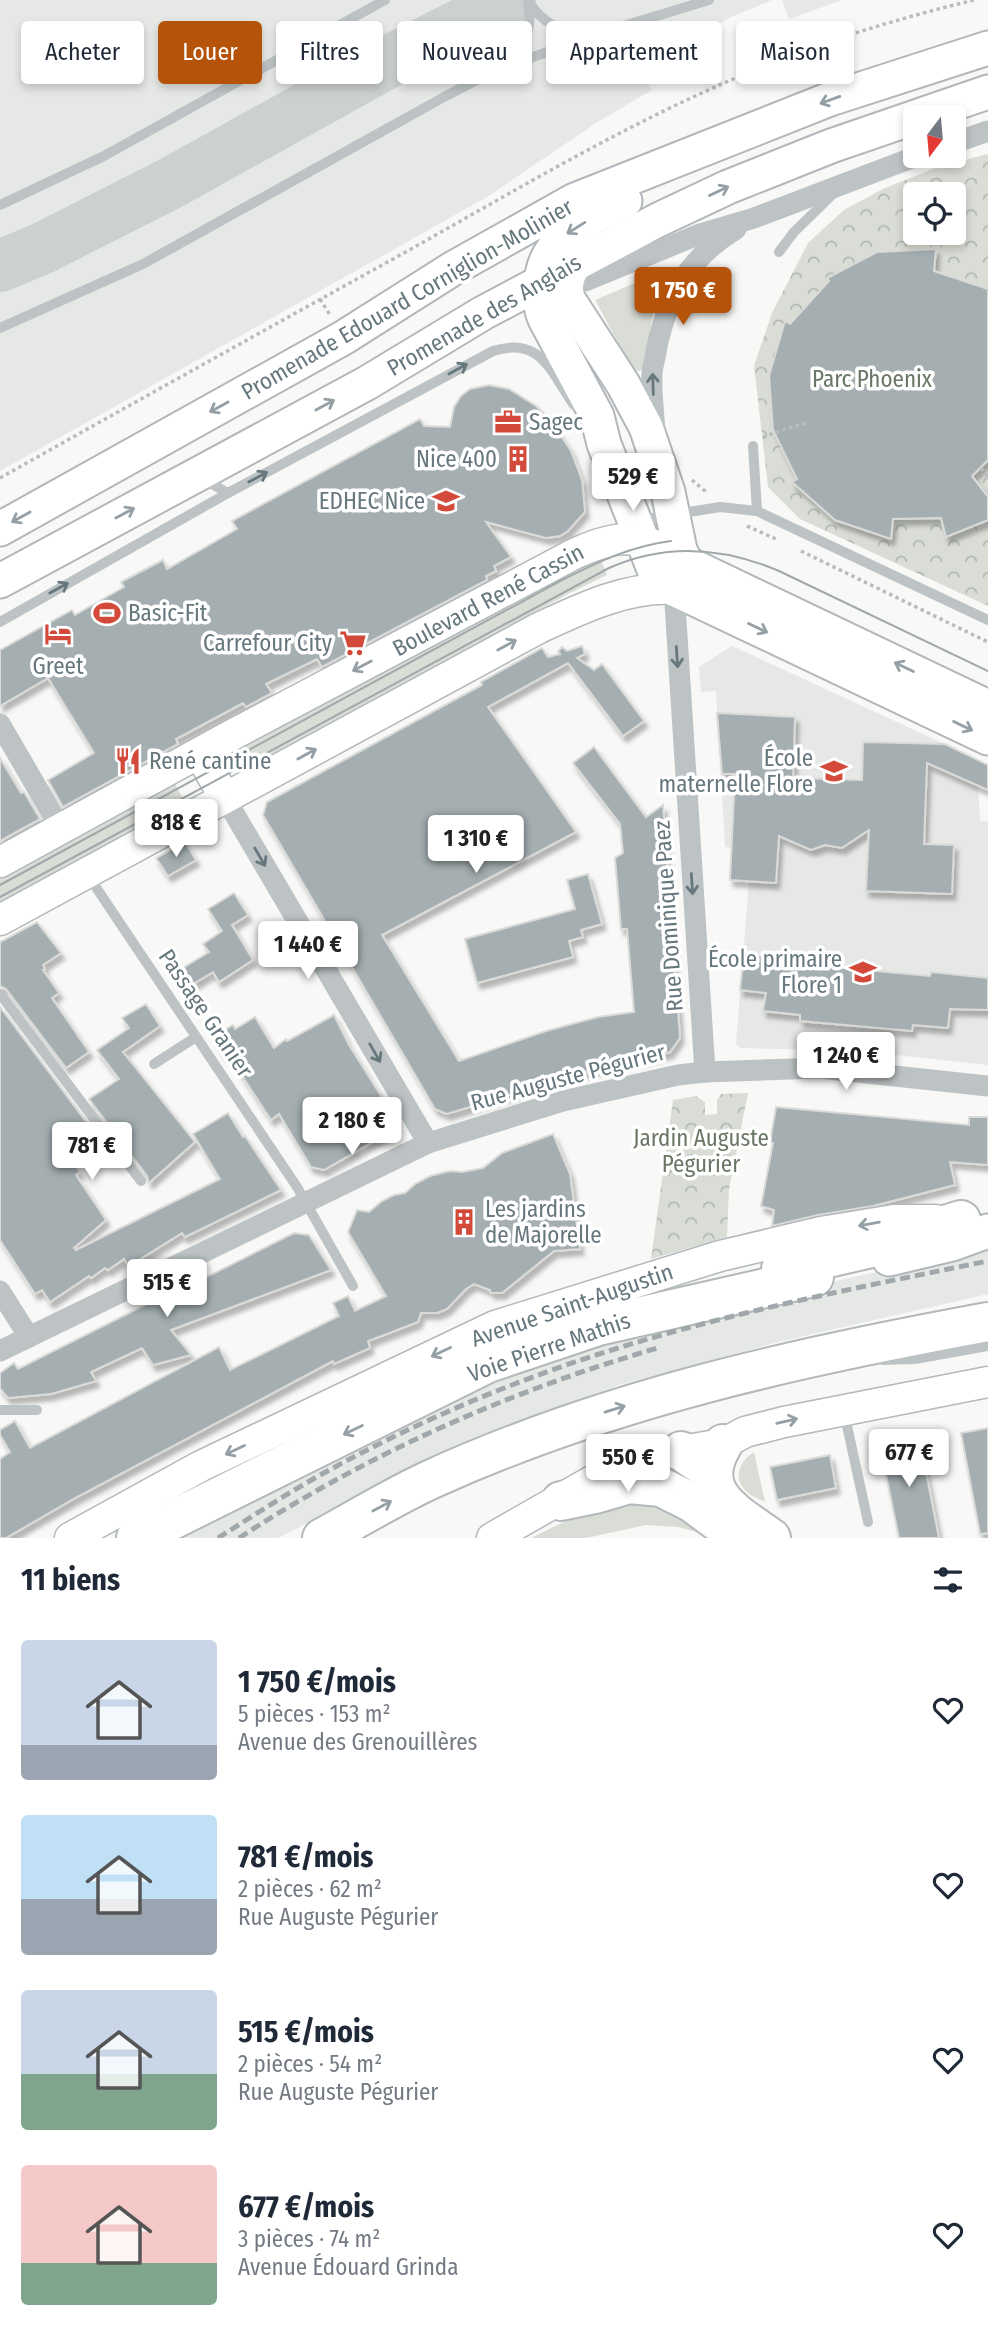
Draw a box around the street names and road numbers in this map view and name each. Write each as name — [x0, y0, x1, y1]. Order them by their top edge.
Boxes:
street label: Promenade Edouard Corniglion-Molinier — [236, 192, 578, 406]
street label: Promenade des Anglais — [382, 248, 586, 382]
street label: Boulevard René Cassin — [388, 538, 588, 662]
street label: Rue Dominique Paez — [647, 819, 689, 1013]
street label: Passage Granier — [153, 944, 259, 1082]
street label: Rue Auguste Pégurier — [468, 1038, 668, 1116]
street label: Avenue Saint-Augustin — [467, 1257, 677, 1353]
street label: Voie Pierre Mathis — [464, 1306, 634, 1388]

